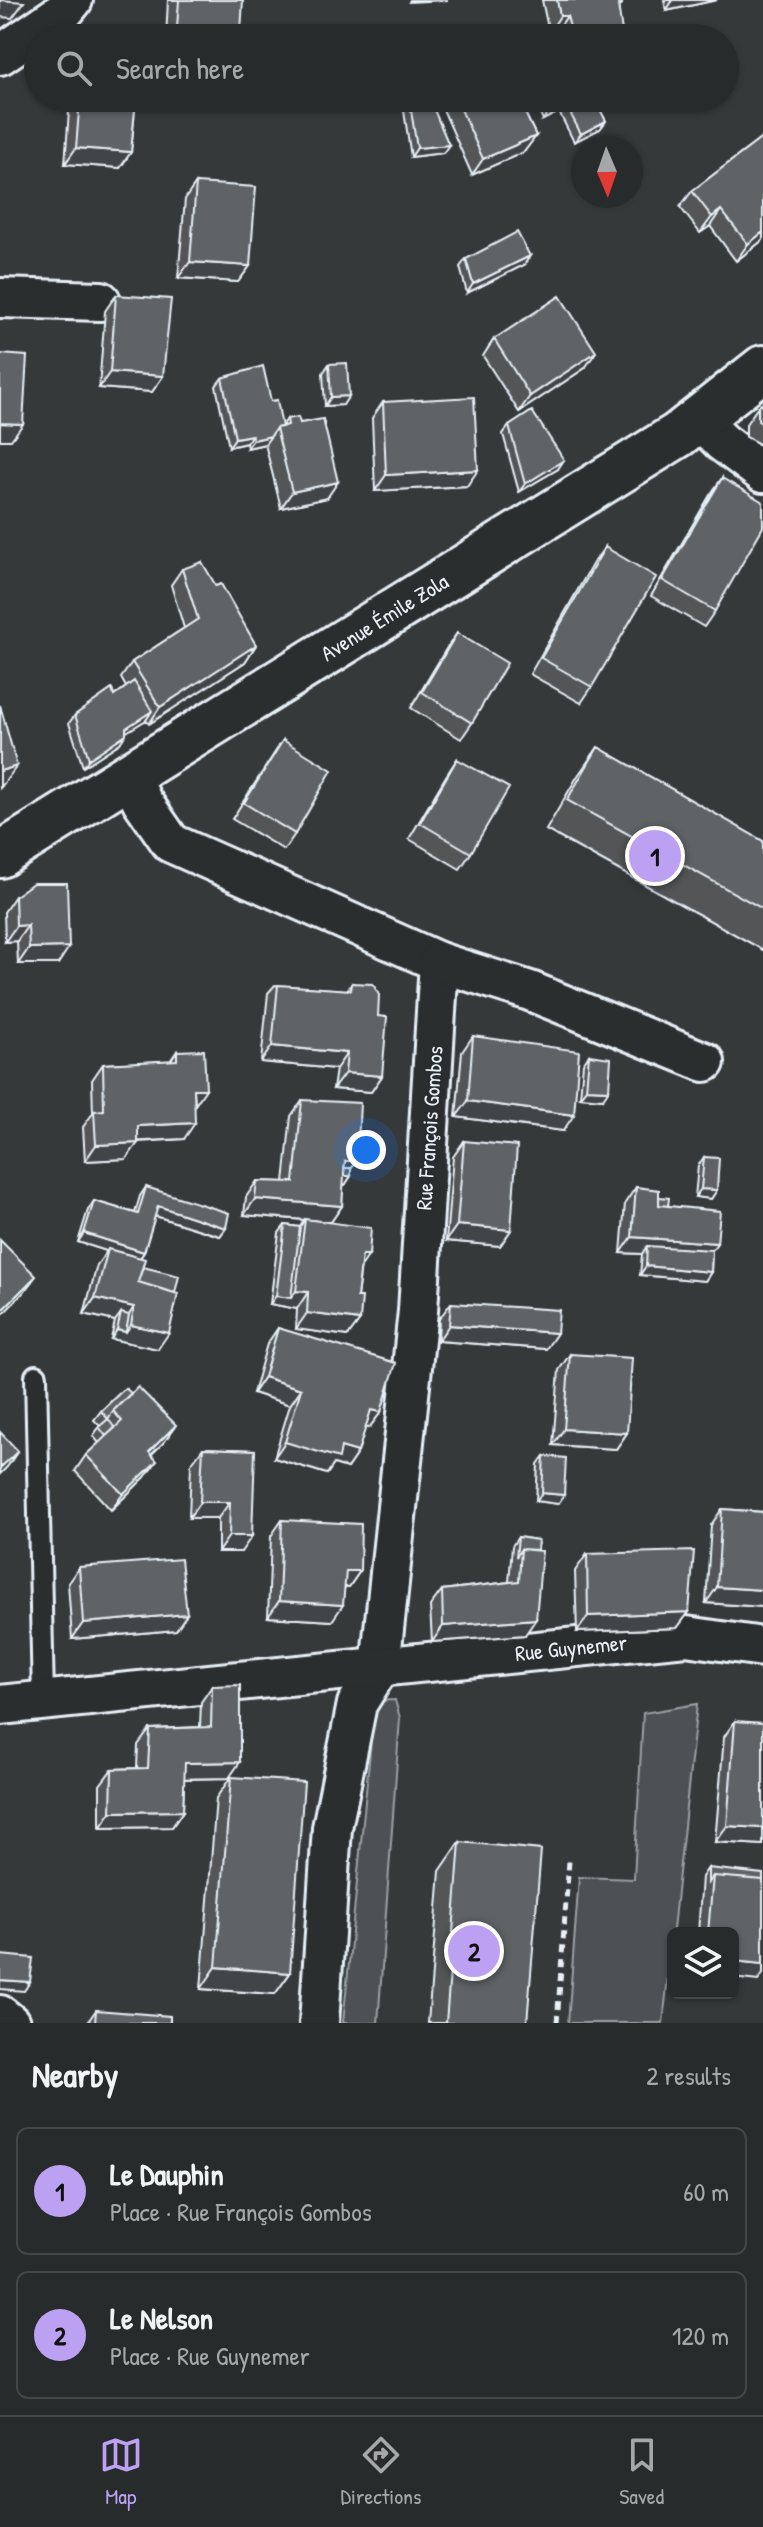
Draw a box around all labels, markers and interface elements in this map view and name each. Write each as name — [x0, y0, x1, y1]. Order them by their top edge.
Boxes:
search box — [24, 24, 739, 112]
icon: search — [52, 46, 96, 90]
text: Search here — [116, 48, 244, 88]
north arrow — [571, 136, 643, 208]
street label: Avenue Émile Zola — [315, 566, 454, 668]
pin: 1 — [629, 826, 681, 886]
street label: Rue François Gombos — [408, 1045, 450, 1211]
your location — [346, 1130, 386, 1170]
street label: Rue Guynemer — [514, 1627, 629, 1668]
pin: 2 — [448, 1921, 500, 1981]
map controls — [667, 1927, 739, 1999]
button: layers — [667, 1927, 739, 1999]
text: Nearby — [32, 2052, 118, 2098]
text: 2 results — [646, 2058, 731, 2093]
text: Le Dauphin — [110, 2154, 224, 2194]
text: 1 — [55, 2174, 65, 2209]
text: 60 m — [683, 2174, 729, 2209]
text: Place · Rue François Gombos — [110, 2194, 372, 2229]
text: Le Nelson — [110, 2298, 213, 2338]
text: 2 — [54, 2318, 66, 2353]
text: 120 m — [672, 2318, 729, 2353]
text: Place · Rue Guynemer — [110, 2338, 310, 2373]
tab: Map — [99, 2433, 143, 2511]
tab: Directions — [341, 2433, 422, 2511]
tab: Saved — [619, 2433, 664, 2511]

